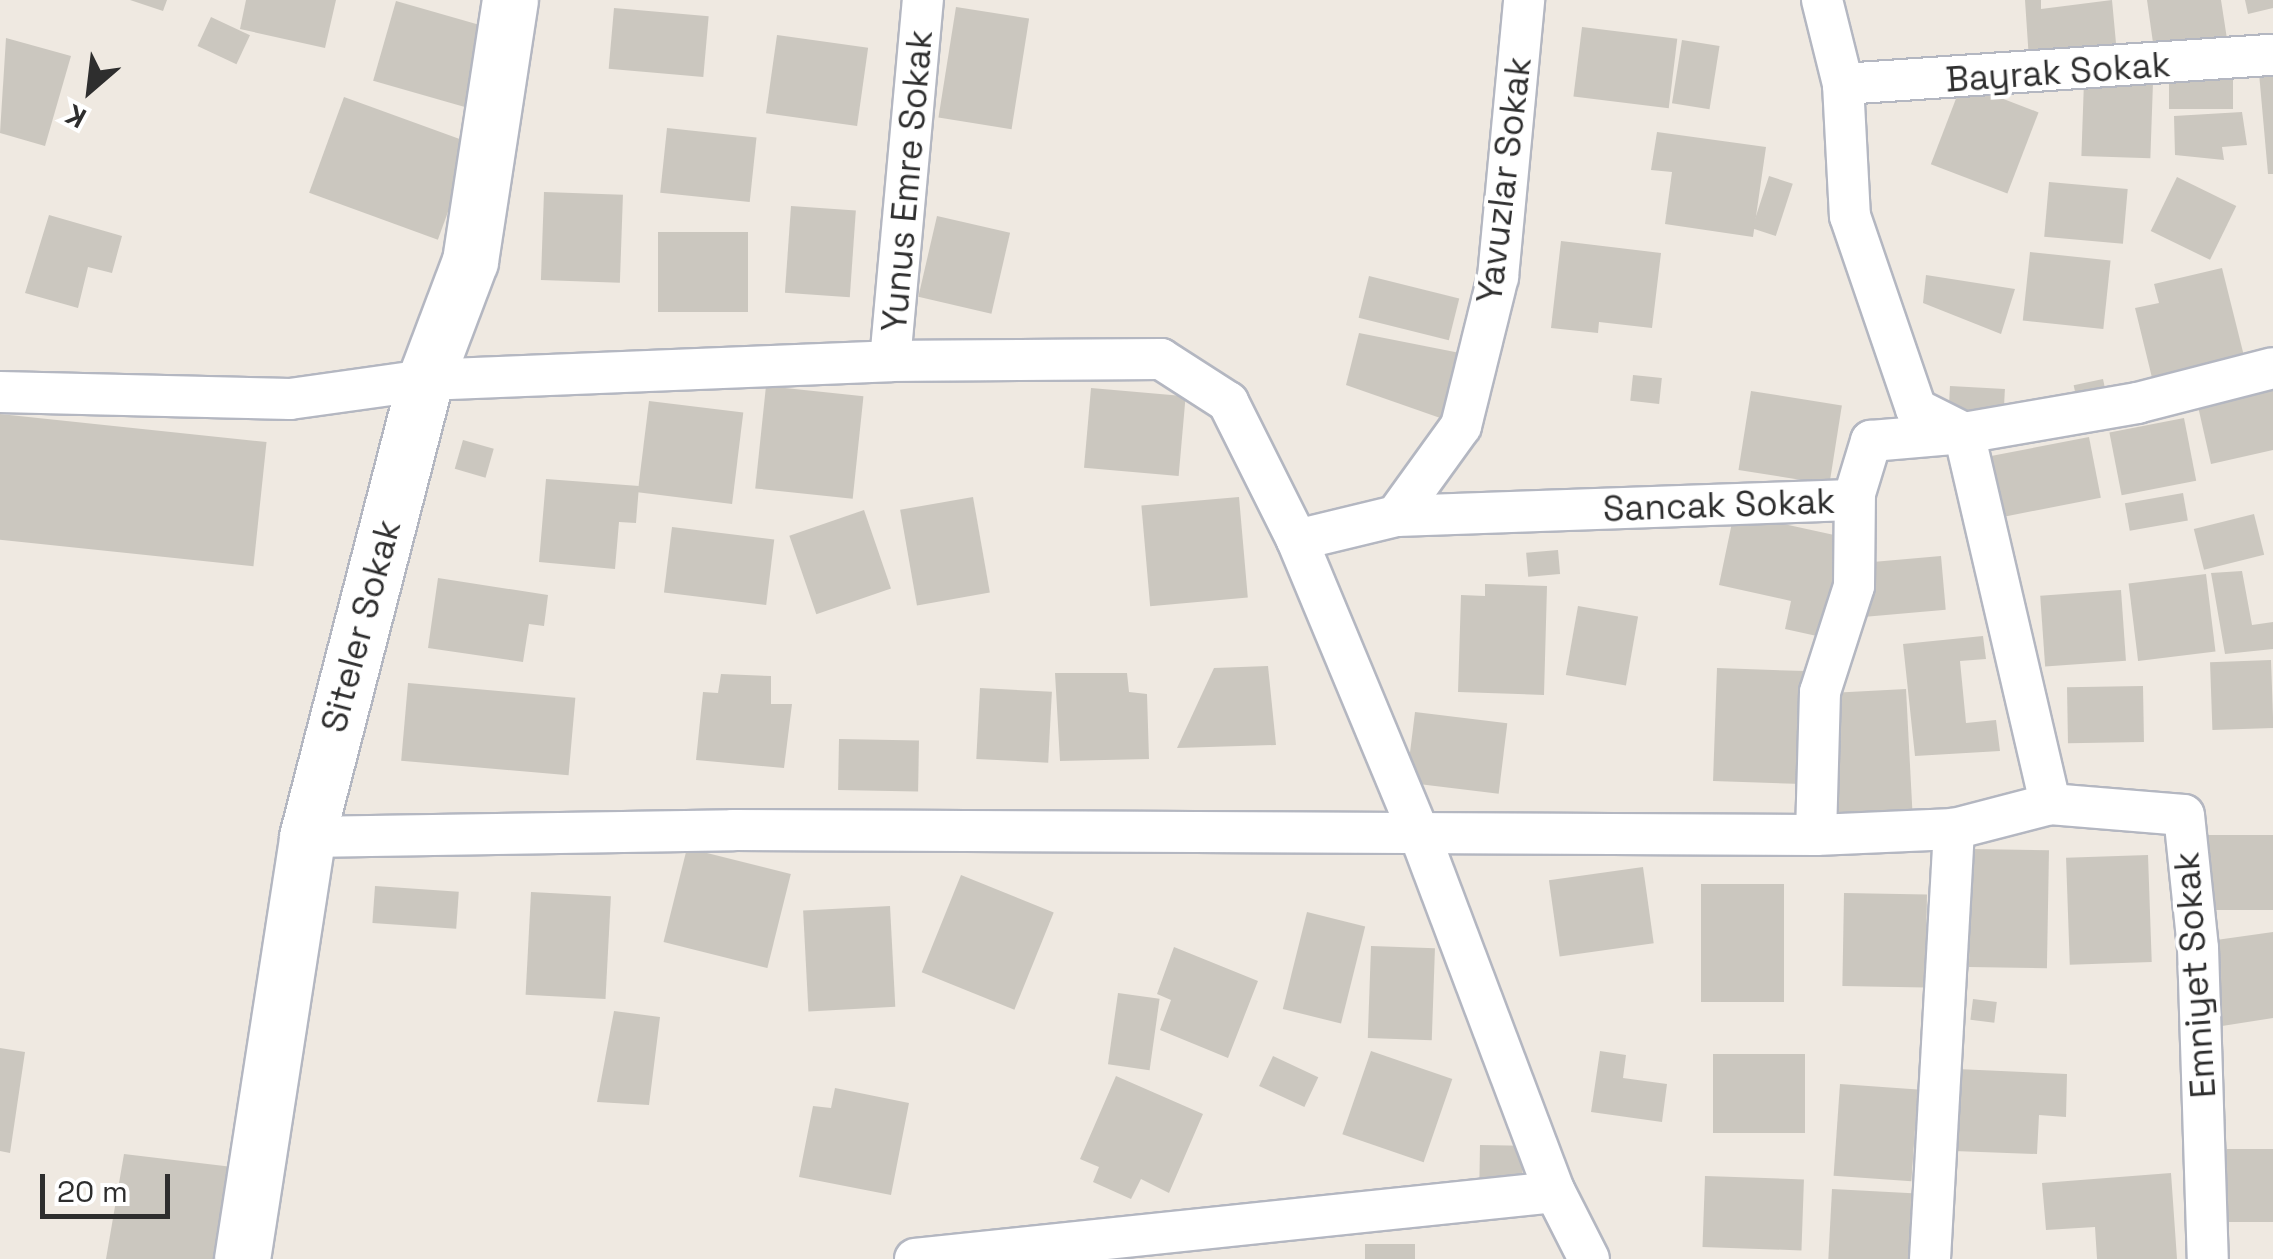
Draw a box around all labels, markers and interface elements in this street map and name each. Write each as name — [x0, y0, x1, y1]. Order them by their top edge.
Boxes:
street label: Yunus Emre Sokak — [873, 28, 941, 334]
north arrow — [40, 40, 140, 140]
street label: Bayrak Sokak — [1944, 43, 2172, 101]
street label: Yavuzlar Sokak — [1468, 55, 1540, 305]
text: K — [60, 96, 92, 136]
street label: Sancak Sokak — [1602, 480, 1836, 530]
street label: Siteler Sokak — [312, 515, 410, 737]
street label: Emniyet Sokak — [2165, 850, 2225, 1100]
scale bar — [45, 1154, 175, 1216]
text: 20 m — [57, 1172, 128, 1211]

